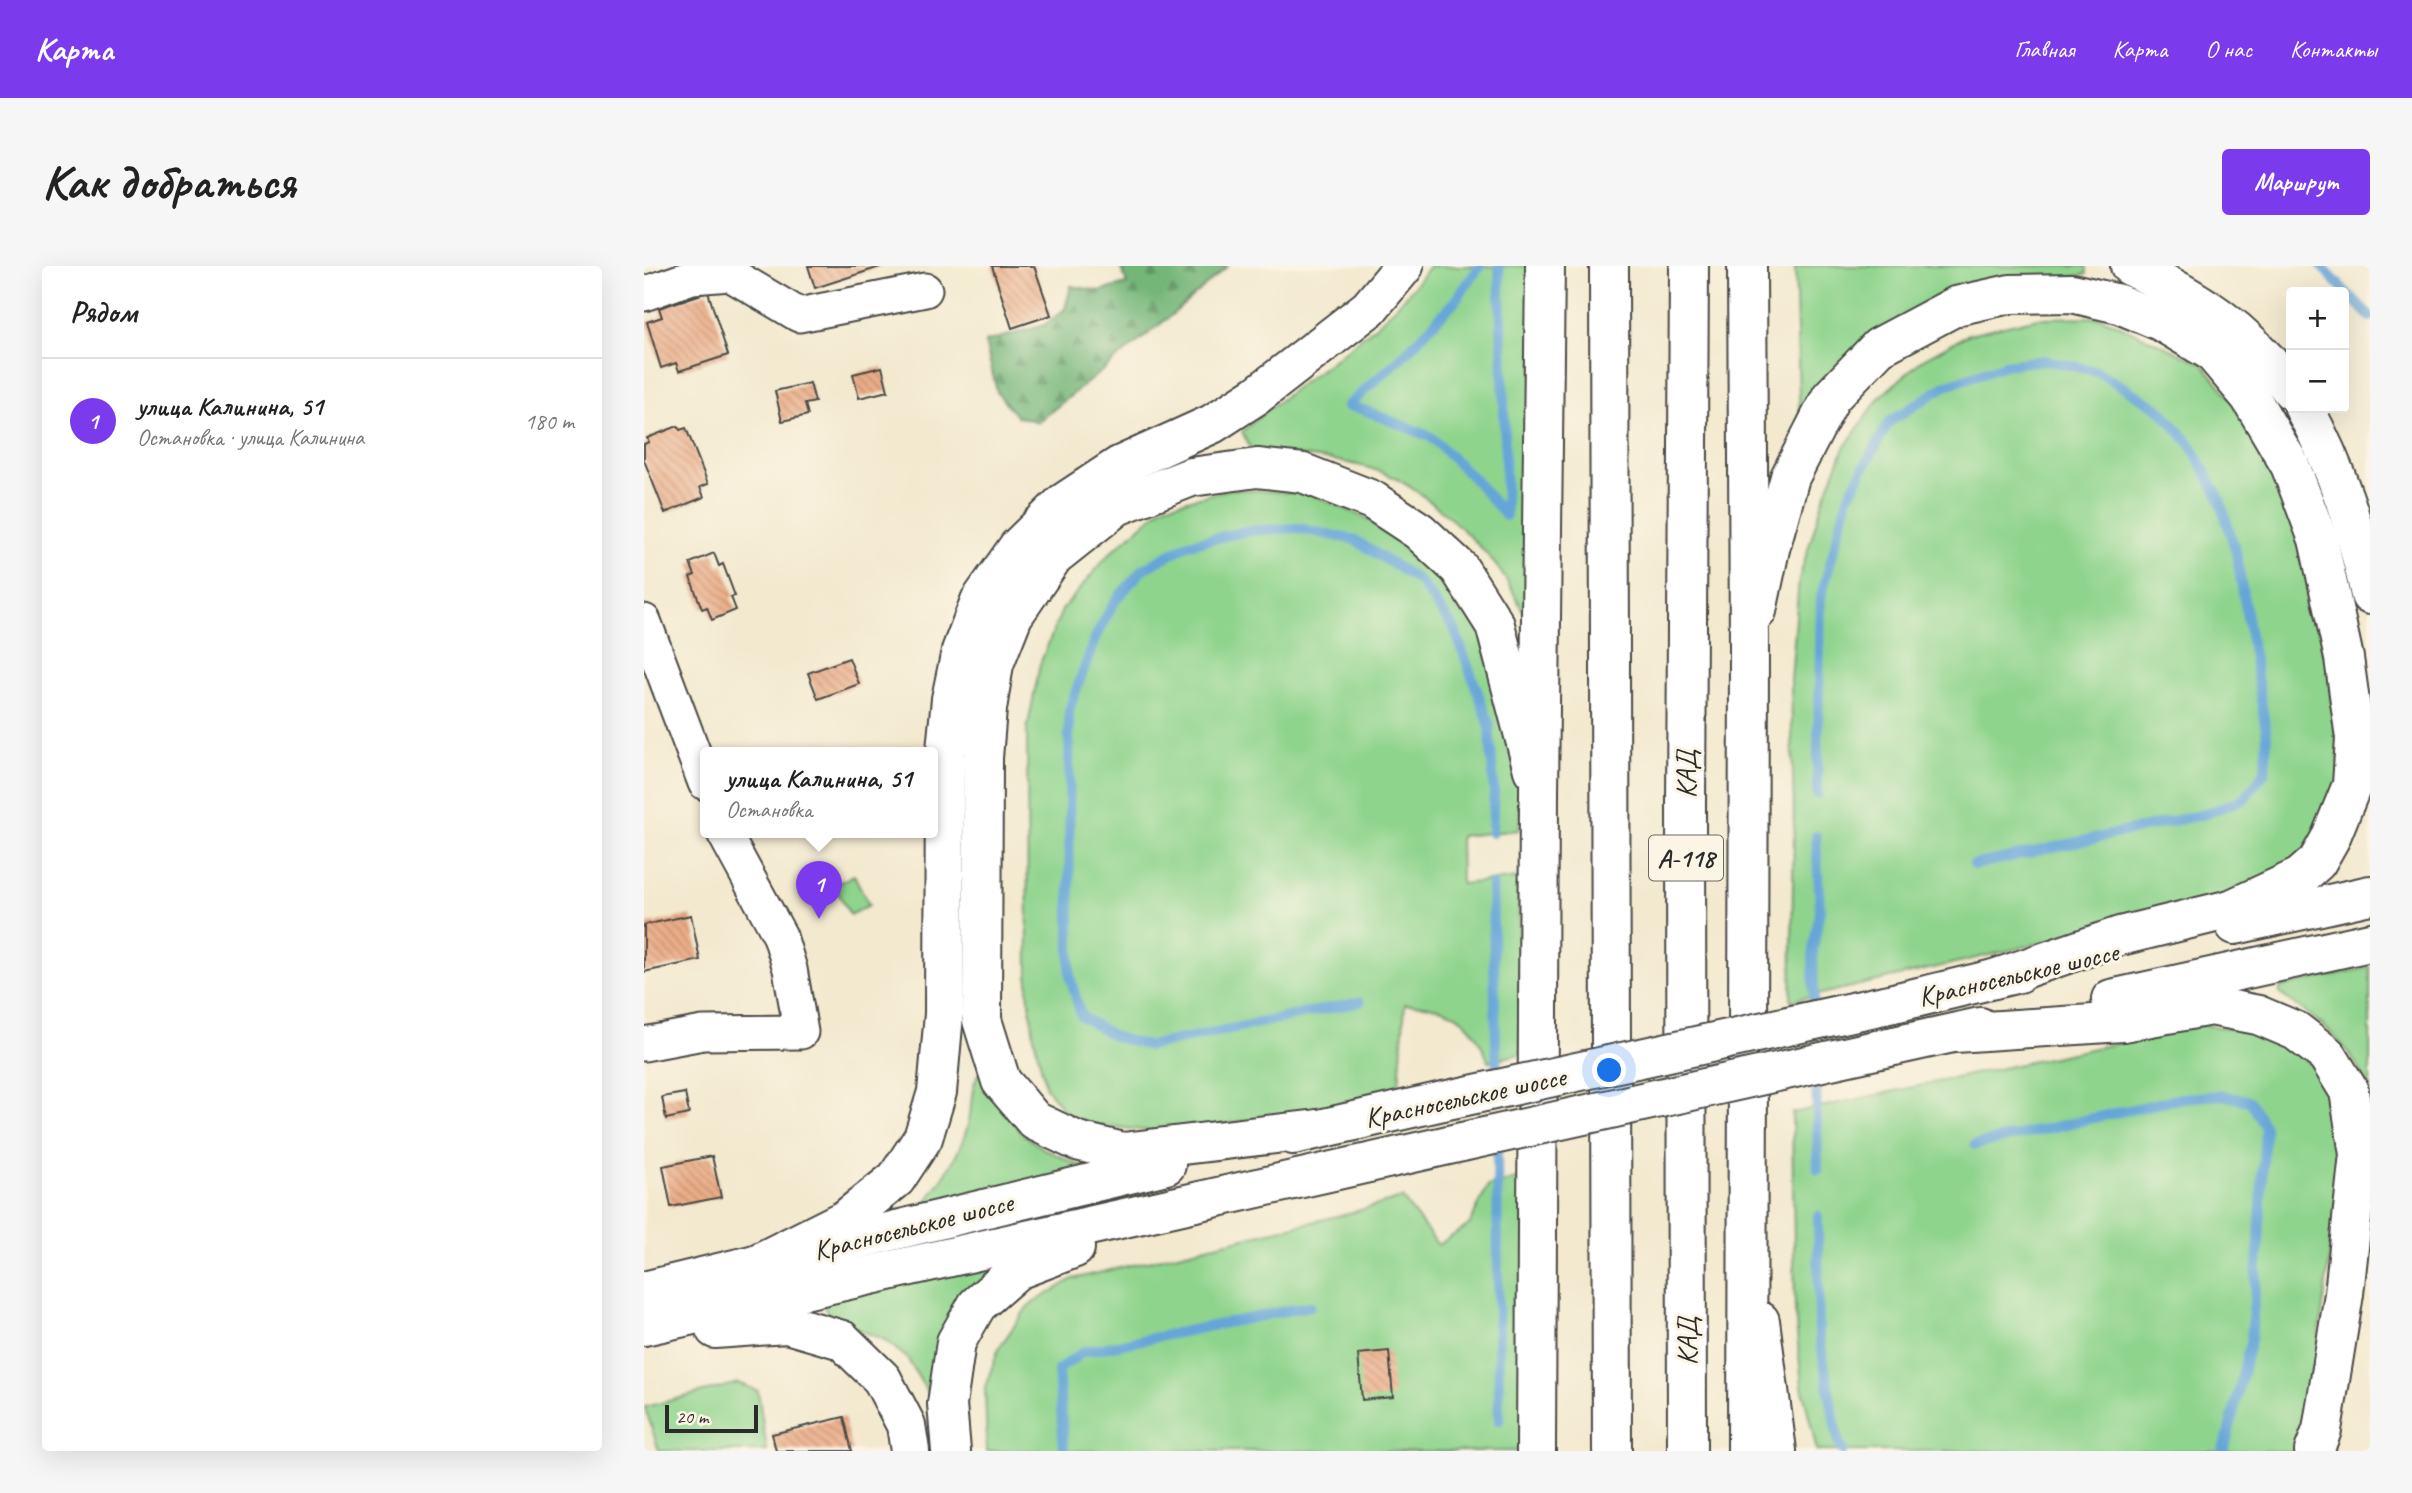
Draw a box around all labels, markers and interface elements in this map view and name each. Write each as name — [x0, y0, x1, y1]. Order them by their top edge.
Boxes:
text: Карта — [35, 28, 114, 70]
text: Главная — [2014, 34, 2075, 64]
text: Карта — [2113, 34, 2167, 64]
text: О нас — [2205, 34, 2252, 64]
text: Контакты — [2290, 34, 2377, 64]
button: Маршрут — [2222, 149, 2370, 215]
text: Как добраться — [42, 151, 295, 213]
map controls — [2286, 287, 2349, 413]
button: + — [2286, 287, 2349, 350]
text: Рядом — [70, 293, 137, 331]
button: − — [2286, 350, 2349, 413]
text: улица Калинина, 51 — [137, 390, 323, 423]
text: 1 — [88, 407, 98, 436]
text: 180 m — [525, 407, 574, 436]
text: Остановка · улица Калинина — [137, 423, 364, 452]
popup — [700, 747, 938, 838]
street label: КАД — [1669, 748, 1704, 798]
text: улица Калинина, 51 — [726, 762, 912, 795]
text: Остановка — [726, 795, 812, 824]
road number: А-118 — [1649, 836, 1723, 880]
pin: 1 — [796, 861, 842, 919]
street label: Красносельское шоссе — [1915, 934, 2123, 1014]
your location — [1592, 1053, 1626, 1087]
street label: Красносельское шоссе — [1361, 1058, 1570, 1135]
street label: Красносельское шоссе — [810, 1184, 1018, 1268]
street label: КАД — [1670, 1315, 1705, 1365]
scale bar — [665, 1402, 758, 1434]
text: 20 m — [676, 1405, 708, 1429]

